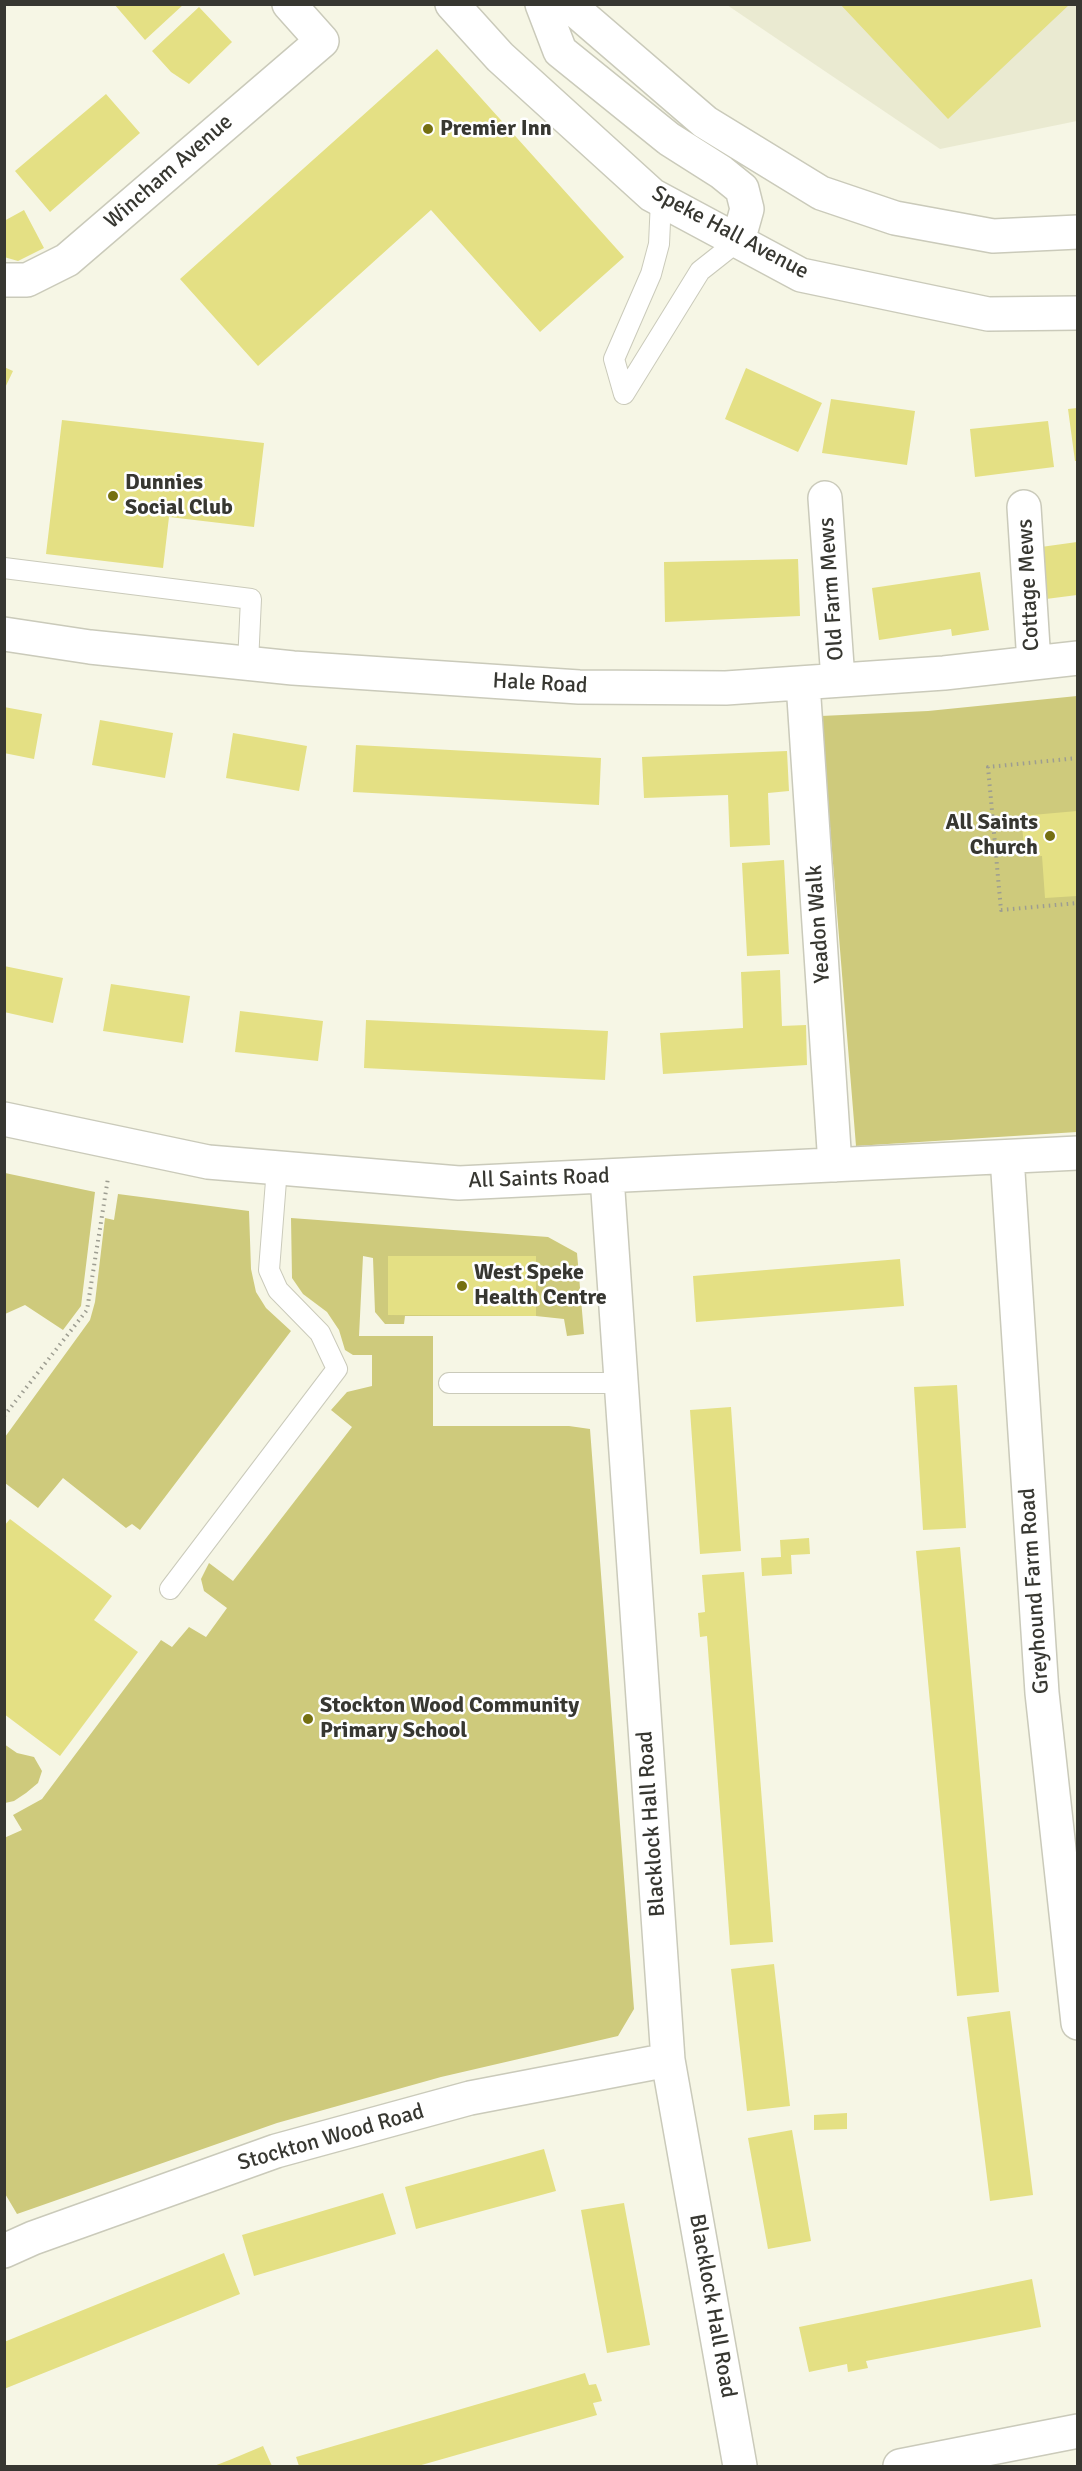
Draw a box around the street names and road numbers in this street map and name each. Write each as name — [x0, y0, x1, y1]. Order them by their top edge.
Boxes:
street label: Wincham Avenue — [99, 109, 239, 235]
street label: Speke Hall Avenue — [647, 181, 813, 285]
street label: Old Farm Mews — [814, 516, 850, 662]
street label: Cottage Mews — [1012, 518, 1046, 652]
street label: Hale Road — [492, 668, 588, 700]
street label: Yeadon Walk — [802, 864, 836, 984]
street label: All Saints Road — [468, 1163, 610, 1195]
street label: Greyhound Farm Road — [1015, 1487, 1055, 1695]
street label: Blacklock Hall Road — [632, 1730, 672, 1918]
street label: Stockton Wood Road — [235, 2099, 427, 2177]
street label: Blacklock Hall Road — [683, 2212, 741, 2400]

